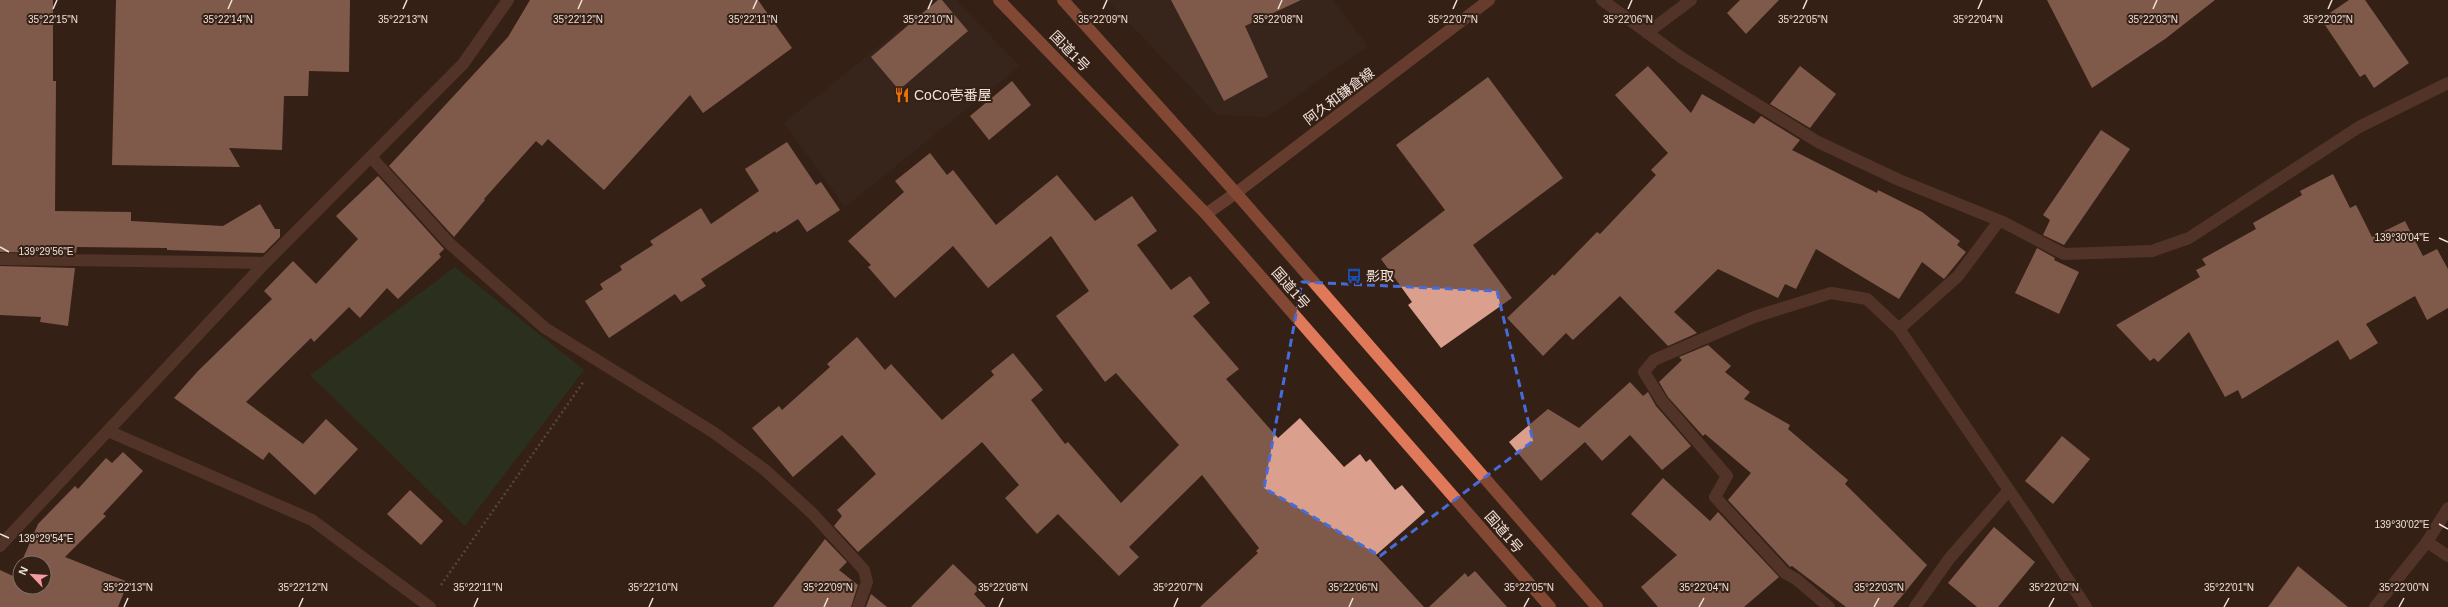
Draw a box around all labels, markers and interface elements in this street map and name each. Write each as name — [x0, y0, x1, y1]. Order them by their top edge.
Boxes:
text: 35°22'15"N — [28, 14, 78, 25]
text: 35°22'14"N — [203, 14, 253, 25]
text: 35°22'13"N — [378, 14, 428, 25]
text: 35°22'12"N — [553, 14, 603, 25]
text: 35°22'11"N — [728, 14, 778, 25]
text: 35°22'10"N — [903, 14, 953, 25]
text: 35°22'09"N — [1078, 14, 1128, 25]
text: 35°22'08"N — [1253, 14, 1303, 25]
text: 35°22'07"N — [1428, 14, 1478, 25]
text: 35°22'06"N — [1603, 14, 1653, 25]
text: 35°22'05"N — [1778, 14, 1828, 25]
text: 35°22'04"N — [1953, 14, 2003, 25]
text: 35°22'03"N — [2128, 14, 2178, 25]
text: 35°22'02"N — [2303, 14, 2353, 25]
street label: 国道1号 — [1047, 28, 1093, 74]
street label: 阿久和鎌倉線 — [1301, 64, 1377, 128]
restaurant icon: CoCo壱番屋 — [893, 86, 911, 104]
place label: CoCo壱番屋 — [914, 87, 992, 103]
text: 139°30'04"E — [2374, 232, 2430, 243]
text: 139°29'56"E — [18, 246, 74, 257]
street label: 国道1号 — [1269, 264, 1313, 312]
bus stop icon: 影取 — [1345, 267, 1363, 285]
place label: 影取 — [1366, 268, 1394, 284]
street label: 国道1号 — [1482, 508, 1526, 556]
text: 139°30'02"E — [2374, 519, 2430, 530]
text: 139°29'54"E — [18, 533, 74, 544]
north arrow — [12, 555, 52, 595]
text: N — [16, 565, 30, 577]
text: 35°22'13"N — [103, 582, 153, 593]
text: 35°22'12"N — [278, 582, 328, 593]
text: 35°22'11"N — [453, 582, 503, 593]
text: 35°22'10"N — [628, 582, 678, 593]
text: 35°22'09"N — [803, 582, 853, 593]
text: 35°22'08"N — [978, 582, 1028, 593]
text: 35°22'07"N — [1153, 582, 1203, 593]
text: 35°22'06"N — [1328, 582, 1378, 593]
text: 35°22'05"N — [1504, 582, 1554, 593]
text: 35°22'04"N — [1679, 582, 1729, 593]
text: 35°22'03"N — [1854, 582, 1904, 593]
text: 35°22'02"N — [2029, 582, 2079, 593]
text: 35°22'01"N — [2204, 582, 2254, 593]
text: 35°22'00"N — [2379, 582, 2429, 593]

